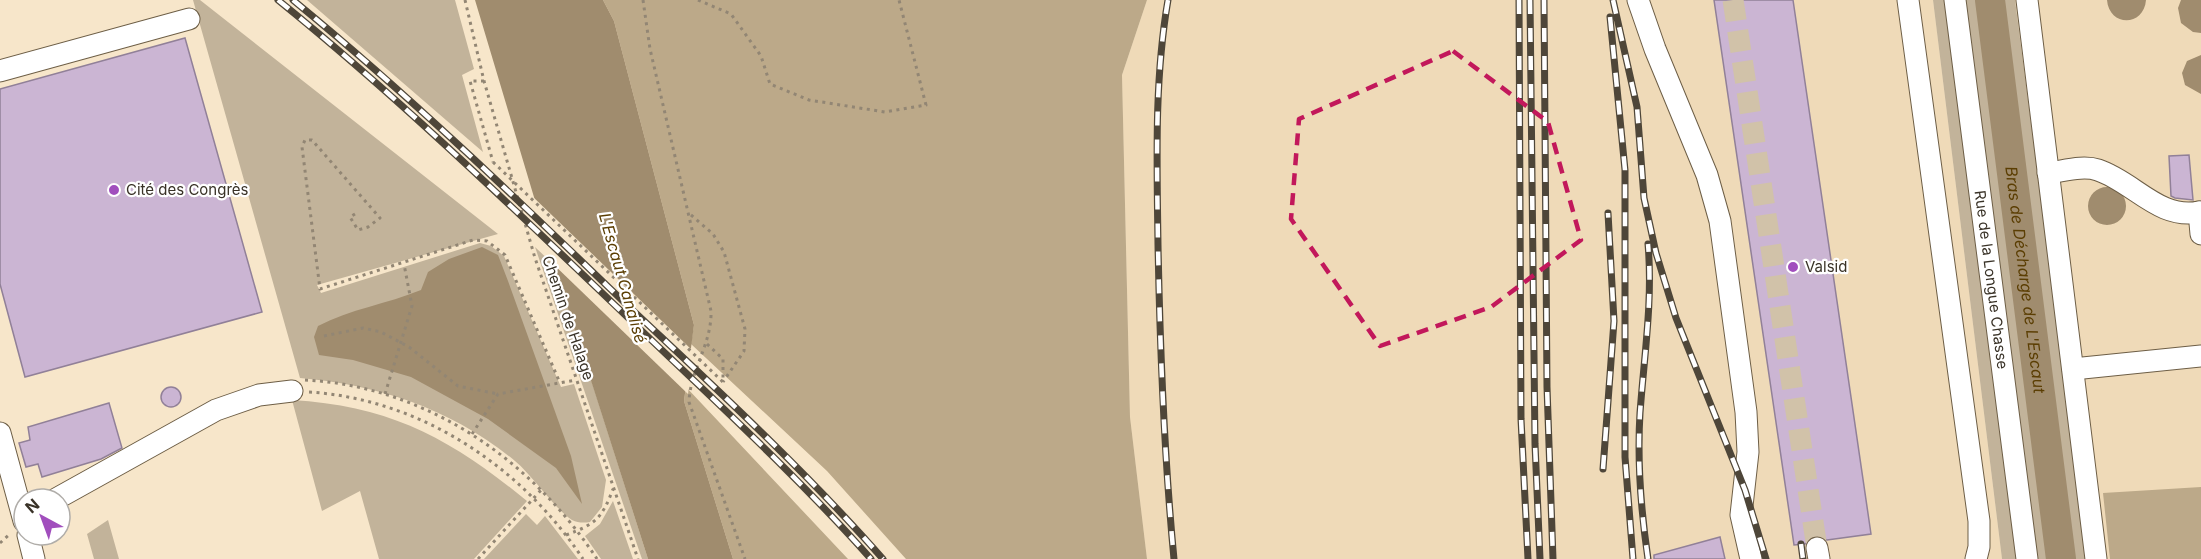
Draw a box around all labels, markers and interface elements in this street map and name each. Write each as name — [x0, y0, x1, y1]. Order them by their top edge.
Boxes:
water label: Bras de Décharge de L'Escaut — [2001, 165, 2050, 395]
place label: Cité des Congrès — [126, 180, 249, 199]
marker: Cité des Congrès — [107, 183, 121, 197]
street label: Rue de la Longue Chasse — [1971, 189, 2012, 370]
water label: L'Escaut Canalisé — [595, 210, 651, 346]
street label: Chemin de Halage — [538, 253, 599, 382]
place label: Valsid — [1805, 257, 1847, 276]
marker: Valsid — [1786, 260, 1800, 274]
north arrow — [12, 487, 72, 547]
text: N — [21, 494, 43, 517]

